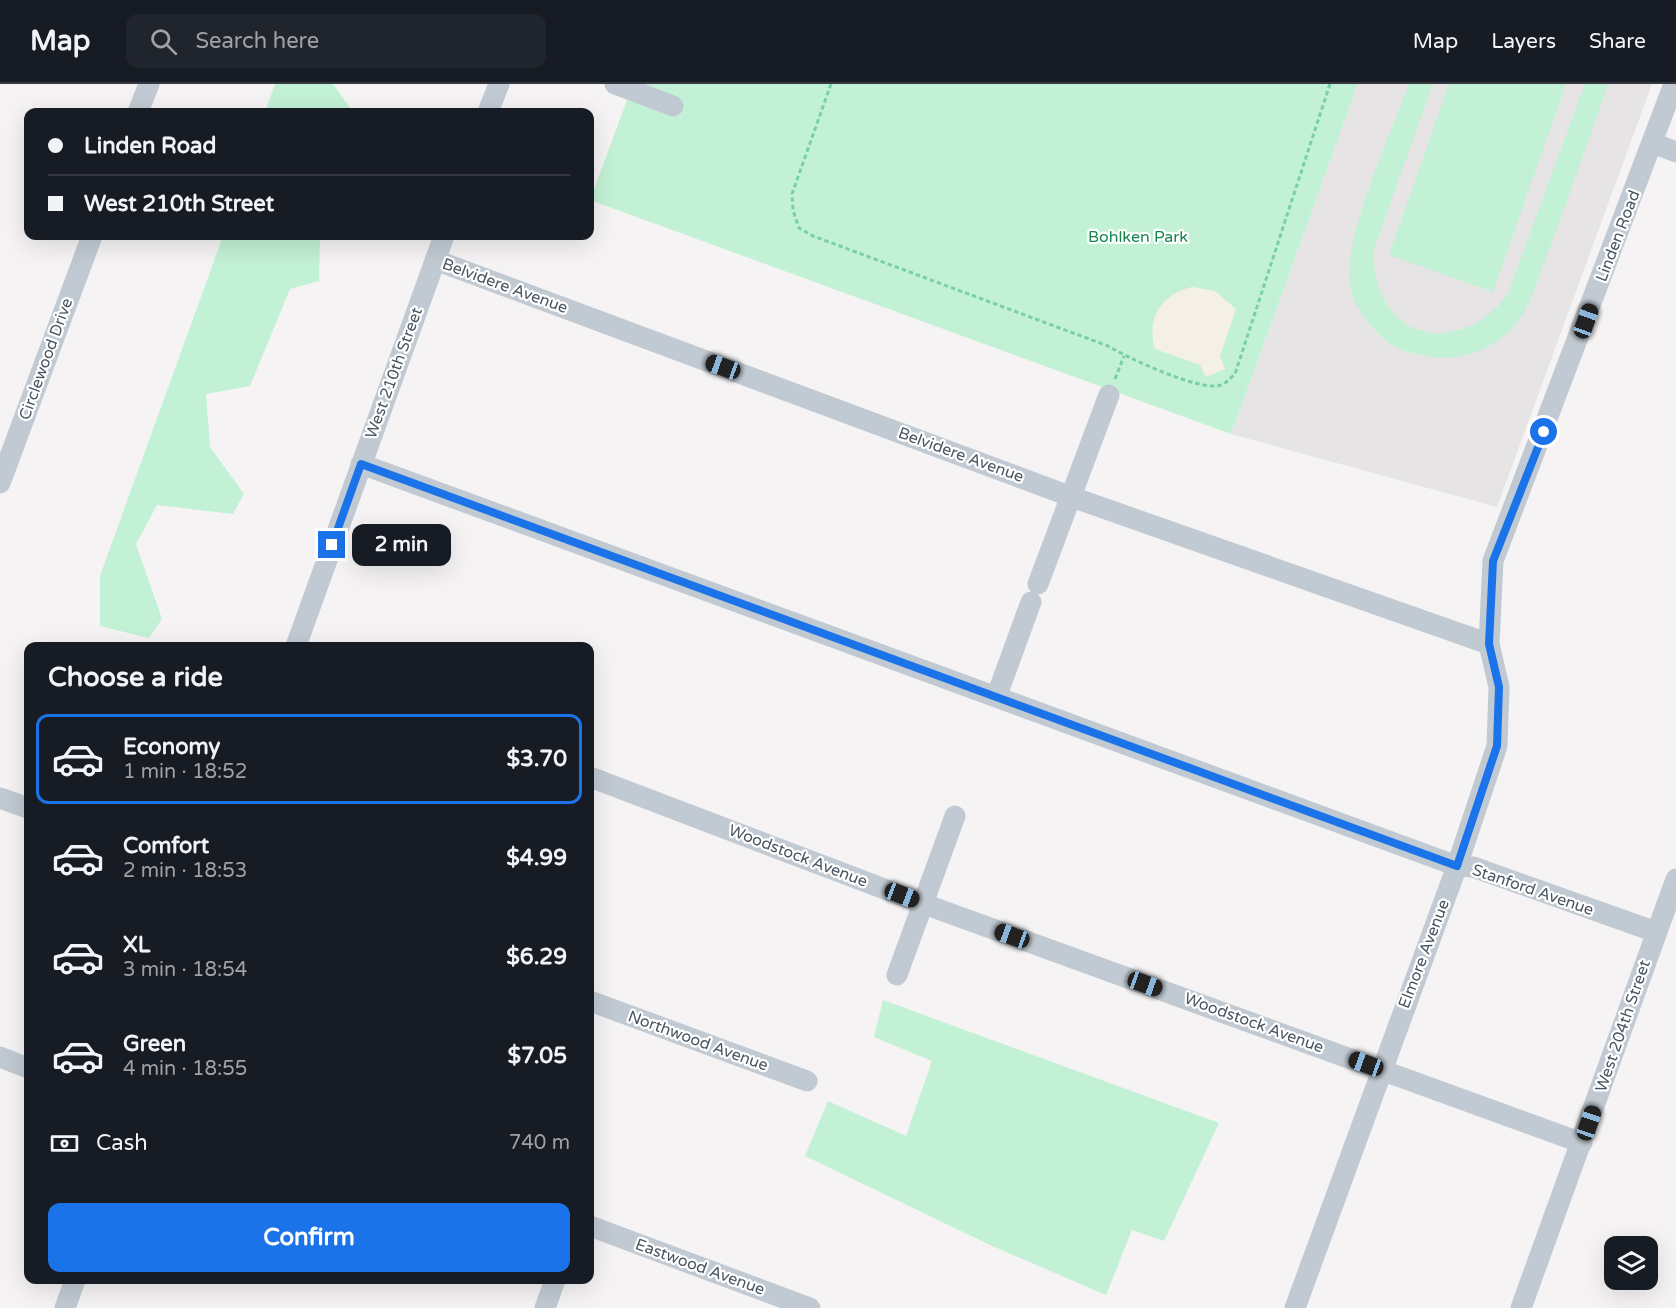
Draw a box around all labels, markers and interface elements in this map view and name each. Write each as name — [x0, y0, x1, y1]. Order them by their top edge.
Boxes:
search box — [126, 14, 546, 68]
text: Map — [30, 24, 90, 58]
icon: search — [147, 25, 180, 58]
text: Search here — [195, 28, 319, 54]
text: Map — [1413, 29, 1458, 54]
text: Layers — [1491, 29, 1556, 54]
text: Share — [1589, 29, 1646, 54]
text: Linden Road — [84, 133, 216, 159]
street label: Linden Road — [1591, 188, 1645, 284]
text: West 210th Street — [84, 191, 274, 217]
park label: Bohlken Park — [1088, 227, 1188, 247]
street label: Belvidere Avenue — [440, 254, 570, 318]
street label: Circlewood Drive — [15, 295, 77, 423]
car — [1571, 301, 1601, 341]
street label: West 210th Street — [361, 305, 427, 441]
car — [703, 352, 743, 382]
route start — [1530, 418, 1557, 445]
street label: Belvidere Avenue — [896, 423, 1026, 487]
callout: 2 min — [353, 524, 452, 566]
route end — [318, 531, 345, 558]
text: 2 min — [375, 533, 428, 557]
text: Choose a ride — [48, 661, 223, 694]
icon: car — [51, 732, 105, 786]
text: Economy — [123, 734, 220, 760]
text: $3.70 — [506, 746, 567, 772]
text: 1 min · 18:52 — [123, 760, 247, 784]
street label: Woodstock Avenue — [726, 820, 870, 892]
icon: car — [51, 831, 105, 885]
text: Comfort — [123, 833, 209, 859]
text: $4.99 — [506, 845, 567, 871]
text: 2 min · 18:53 — [123, 859, 247, 883]
street label: Stanford Avenue — [1470, 860, 1596, 920]
car — [882, 880, 922, 910]
street label: Elmore Avenue — [1394, 897, 1454, 1011]
car — [992, 921, 1032, 951]
icon: car — [51, 930, 105, 984]
text: XL — [123, 932, 150, 958]
text: $6.29 — [506, 944, 567, 970]
street label: West 204th Street — [1591, 957, 1655, 1095]
text: 3 min · 18:54 — [123, 958, 247, 982]
car — [1125, 969, 1165, 999]
street label: Woodstock Avenue — [1181, 988, 1327, 1058]
street label: Northwood Avenue — [625, 1006, 771, 1076]
icon: car — [51, 1029, 105, 1083]
text: Green — [123, 1031, 186, 1057]
text: $7.05 — [507, 1043, 567, 1069]
car — [1346, 1049, 1386, 1079]
text: 4 min · 18:55 — [123, 1057, 247, 1081]
car — [1575, 1103, 1603, 1143]
icon: cash — [48, 1127, 81, 1160]
text: Cash — [96, 1130, 148, 1156]
text: 740 m — [509, 1131, 570, 1155]
button: Confirm — [48, 1203, 570, 1272]
street label: Eastwood Avenue — [633, 1234, 767, 1300]
map controls — [1604, 1236, 1658, 1290]
button: layers — [1604, 1236, 1658, 1290]

